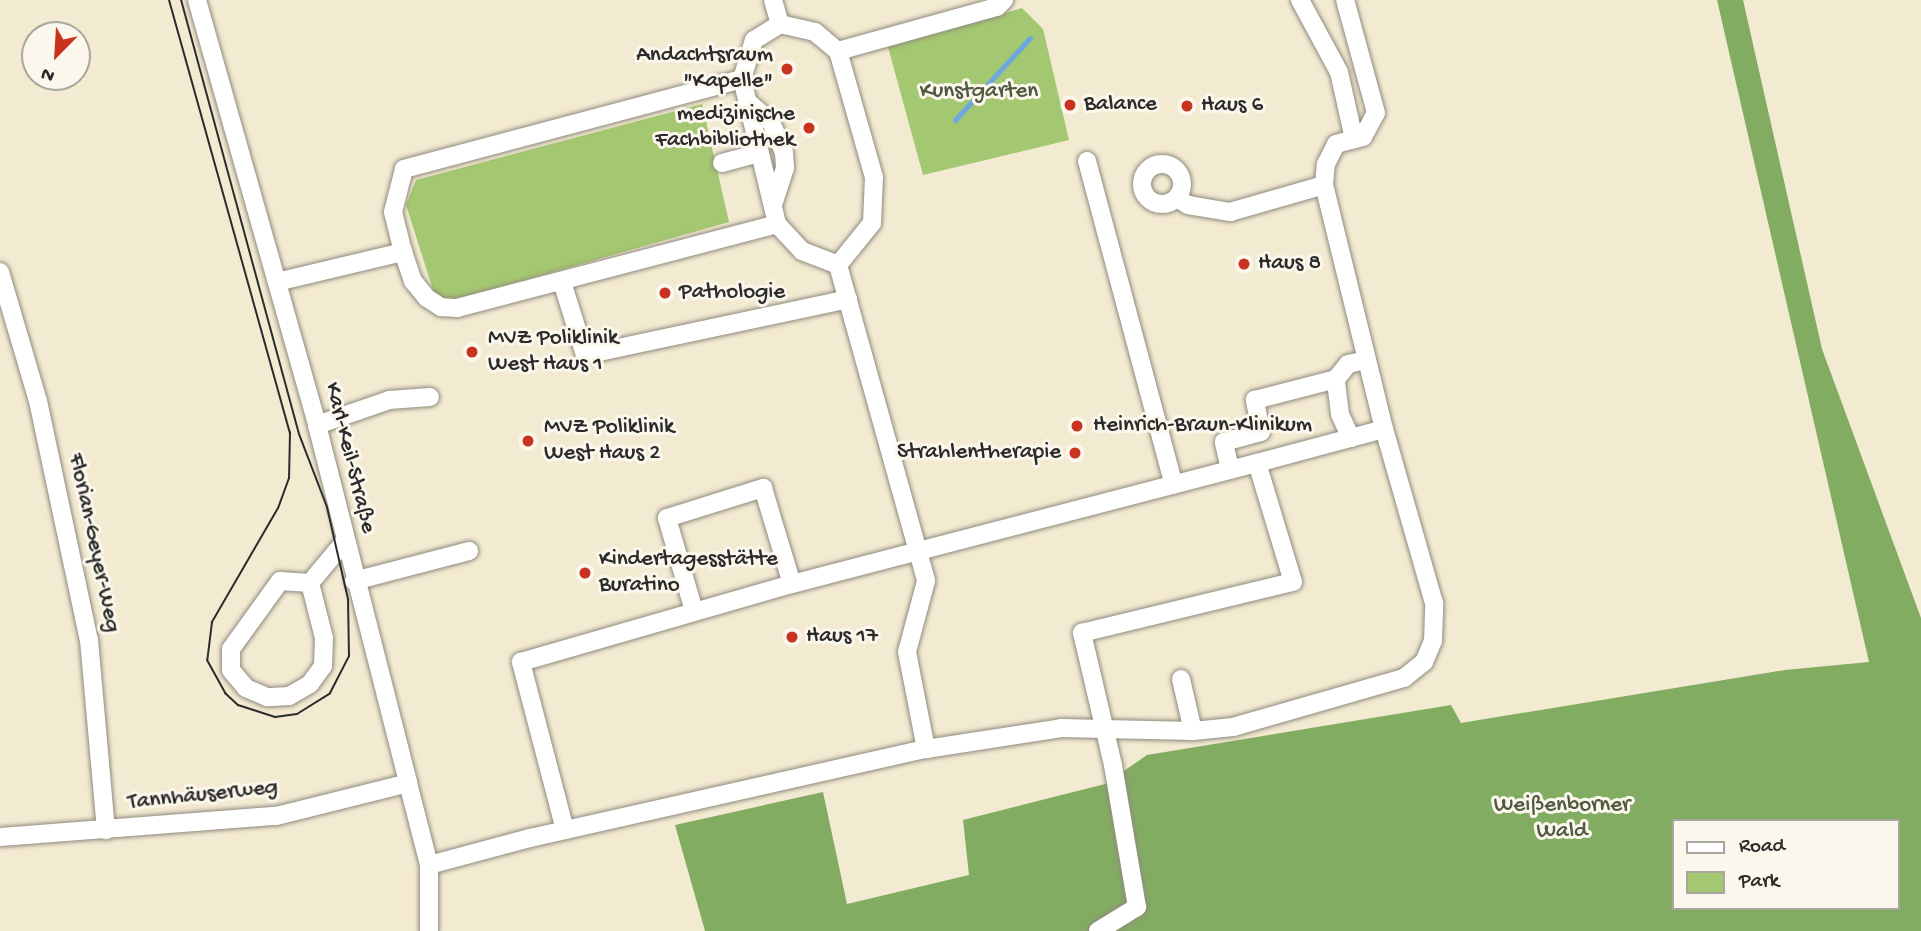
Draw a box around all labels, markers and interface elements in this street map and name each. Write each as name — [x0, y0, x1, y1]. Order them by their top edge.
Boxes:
north arrow — [21, 21, 91, 91]
place label: Andachtsraum "Kapelle" — [636, 42, 773, 96]
text: N — [38, 61, 58, 87]
marker: Andachtsraum "Kapelle" — [779, 61, 795, 77]
park label: Kunstgarten — [920, 78, 1038, 106]
place label: Balance — [1084, 91, 1157, 119]
place label: Haus 6 — [1201, 92, 1263, 120]
marker: Balance — [1062, 97, 1078, 113]
marker: Haus 6 — [1179, 98, 1195, 114]
place label: medizinische Fachbibliothek — [655, 101, 795, 155]
marker: medizinische Fachbibliothek — [801, 120, 817, 136]
place label: Haus 8 — [1258, 250, 1321, 278]
marker: Haus 8 — [1236, 256, 1252, 272]
place label: Pathologie — [679, 279, 785, 307]
marker: Pathologie — [657, 285, 673, 301]
place label: MVZ Poliklinik West Haus 1 — [488, 325, 618, 379]
marker: MVZ Poliklinik West Haus 1 — [462, 342, 482, 362]
street label: Karl-Keil-Straße — [317, 380, 381, 536]
place label: Heinrich-Braun-Klinikum — [1093, 412, 1312, 440]
place label: MVZ Poliklinik West Haus 2 — [544, 414, 674, 468]
marker: Heinrich-Braun-Klinikum — [1067, 416, 1087, 436]
marker: MVZ Poliklinik West Haus 2 — [518, 431, 538, 451]
place label: Strahlentherapie — [897, 439, 1061, 467]
marker: Strahlentherapie — [1067, 445, 1083, 461]
street label: Florian-Geyer-Weg — [61, 451, 125, 635]
place label: Kindertagesstätte Buratino — [599, 546, 778, 600]
marker: Kindertagesstätte Buratino — [577, 565, 593, 581]
place label: Haus 17 — [806, 623, 878, 651]
marker: Haus 17 — [784, 629, 800, 645]
street label: Tannhäuserweg — [127, 774, 279, 818]
park label: Weißenborner Wald — [1494, 792, 1630, 846]
legend — [1672, 819, 1900, 910]
text: Road — [1739, 835, 1785, 860]
text: Park — [1739, 870, 1779, 895]

